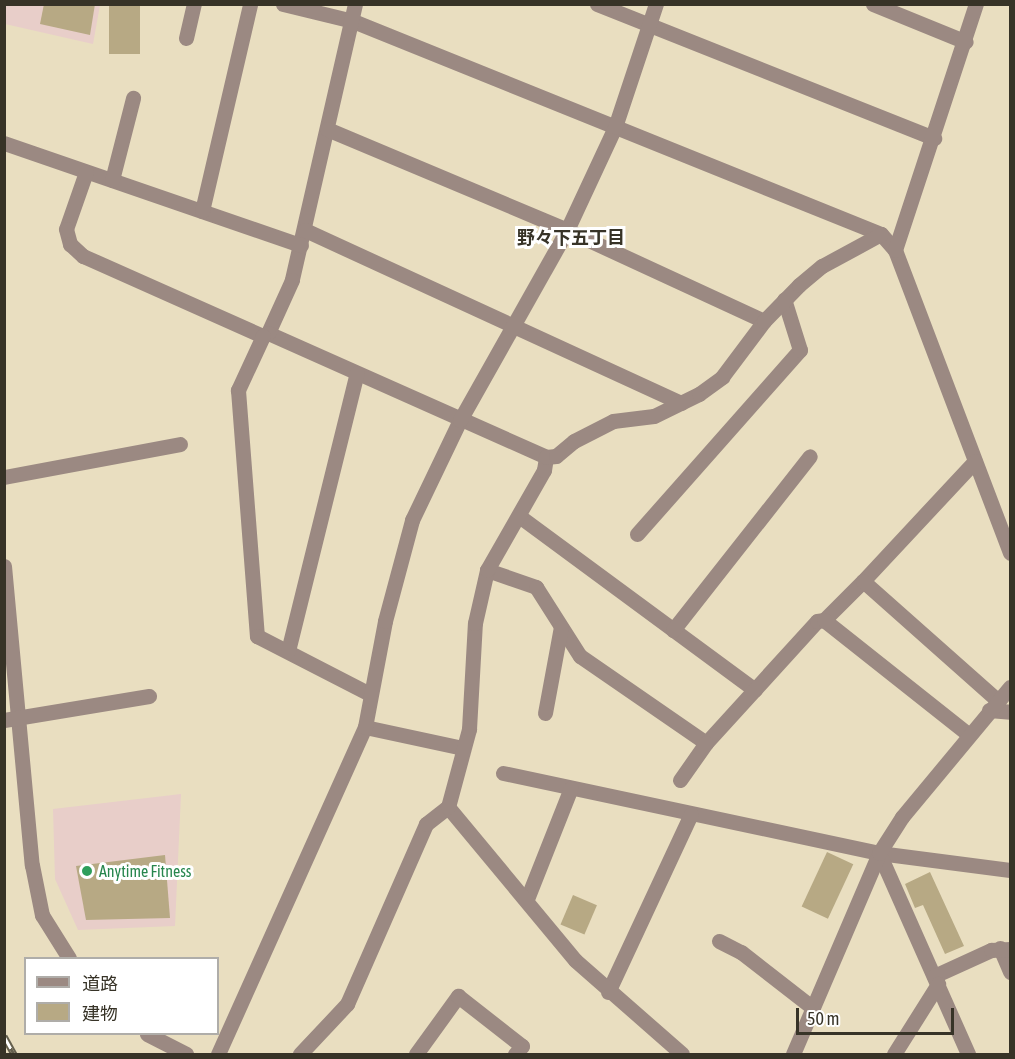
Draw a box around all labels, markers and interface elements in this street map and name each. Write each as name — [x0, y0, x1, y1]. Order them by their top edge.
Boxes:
district label: 野々下五丁目 — [517, 227, 625, 249]
place label: Anytime Fitness — [99, 861, 192, 881]
marker: Anytime Fitness — [80, 864, 94, 878]
legend — [24, 957, 219, 1035]
text: 道路 — [82, 973, 118, 994]
scale bar — [799, 996, 956, 1034]
text: 建物 — [82, 1003, 118, 1024]
text: 50 m — [807, 1008, 839, 1029]

